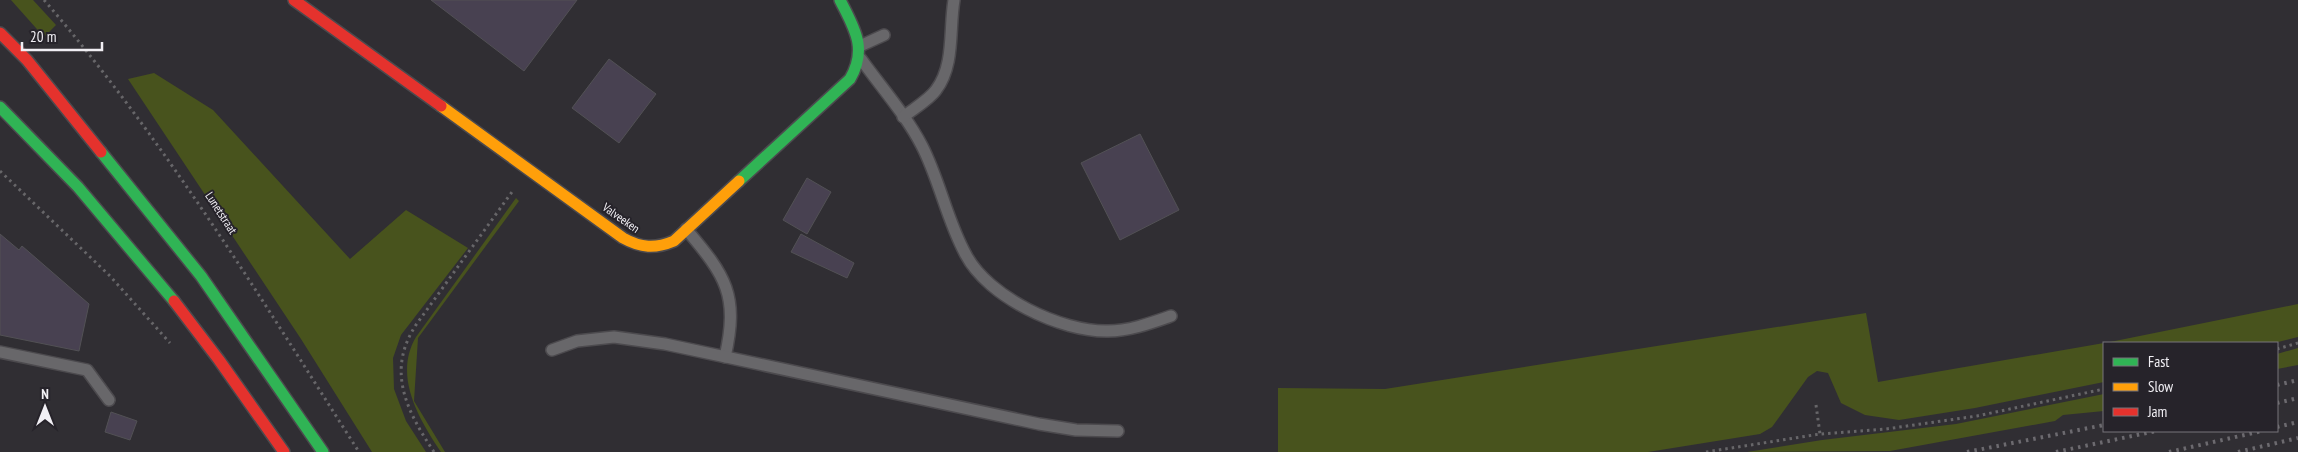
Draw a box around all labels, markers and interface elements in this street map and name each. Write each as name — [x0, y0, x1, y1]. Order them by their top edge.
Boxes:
scale bar — [22, 20, 102, 52]
text: 20 m — [30, 27, 56, 46]
street label: Lunetstraat — [202, 189, 241, 237]
street label: Valveeken — [599, 199, 643, 236]
legend — [2103, 342, 2278, 432]
text: Fast — [2148, 352, 2169, 371]
text: Slow — [2148, 377, 2173, 396]
north arrow — [20, 382, 70, 432]
text: N — [41, 385, 49, 403]
text: Jam — [2147, 402, 2167, 421]

